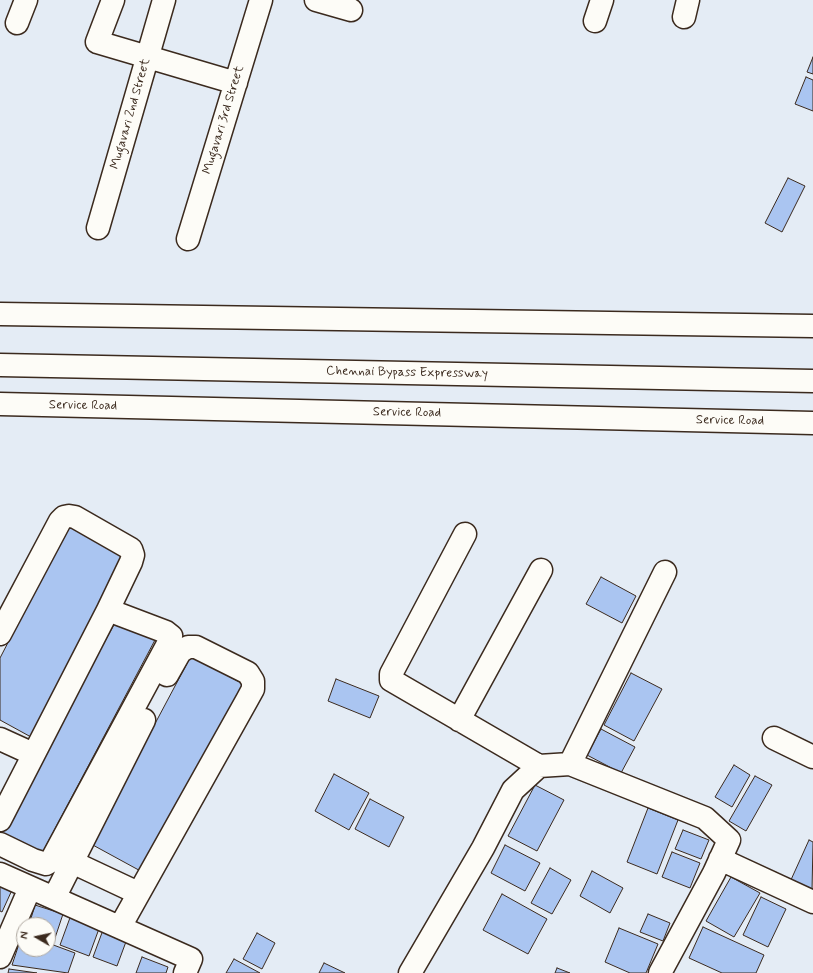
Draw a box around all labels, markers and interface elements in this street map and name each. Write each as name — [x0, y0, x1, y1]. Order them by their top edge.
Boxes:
street label: Mugavari 2nd Street — [108, 57, 154, 171]
street label: Mugavari 3rd Street — [200, 64, 248, 176]
street label: Chennai Bypass Expressway — [326, 364, 488, 382]
street label: Service Road — [49, 398, 117, 414]
street label: Service Road — [373, 405, 441, 421]
street label: Service Road — [696, 413, 764, 429]
north arrow — [16, 917, 56, 957]
text: N — [18, 931, 33, 940]

